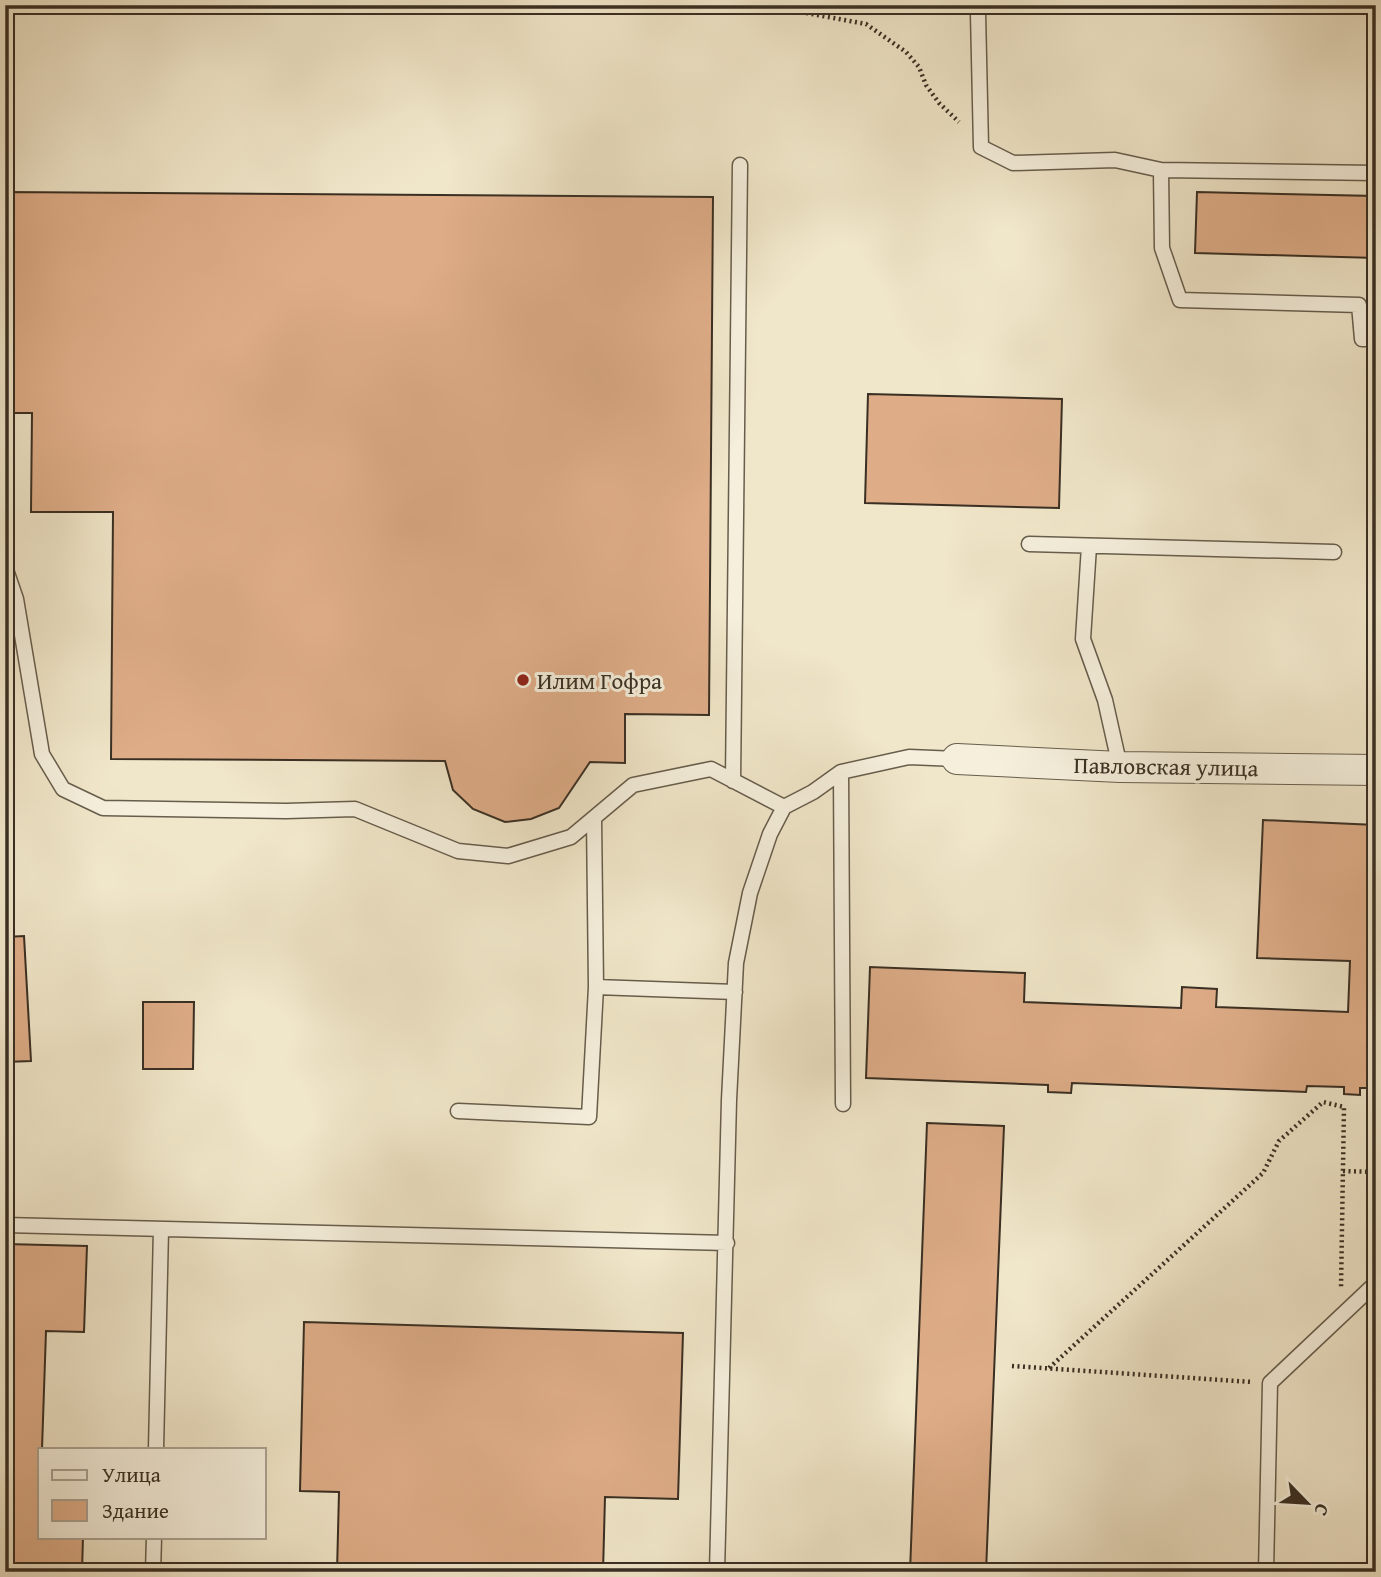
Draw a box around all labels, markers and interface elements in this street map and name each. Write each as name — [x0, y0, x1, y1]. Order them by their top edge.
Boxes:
place label: Илим Гофра — [537, 664, 662, 697]
marker: Илим Гофра — [515, 672, 531, 688]
street label: Павловская улица — [1073, 748, 1259, 784]
legend — [38, 1448, 266, 1538]
text: Улица — [102, 1459, 161, 1490]
north arrow — [1272, 1468, 1342, 1538]
text: Здание — [102, 1495, 169, 1526]
text: С — [1307, 1499, 1337, 1521]

